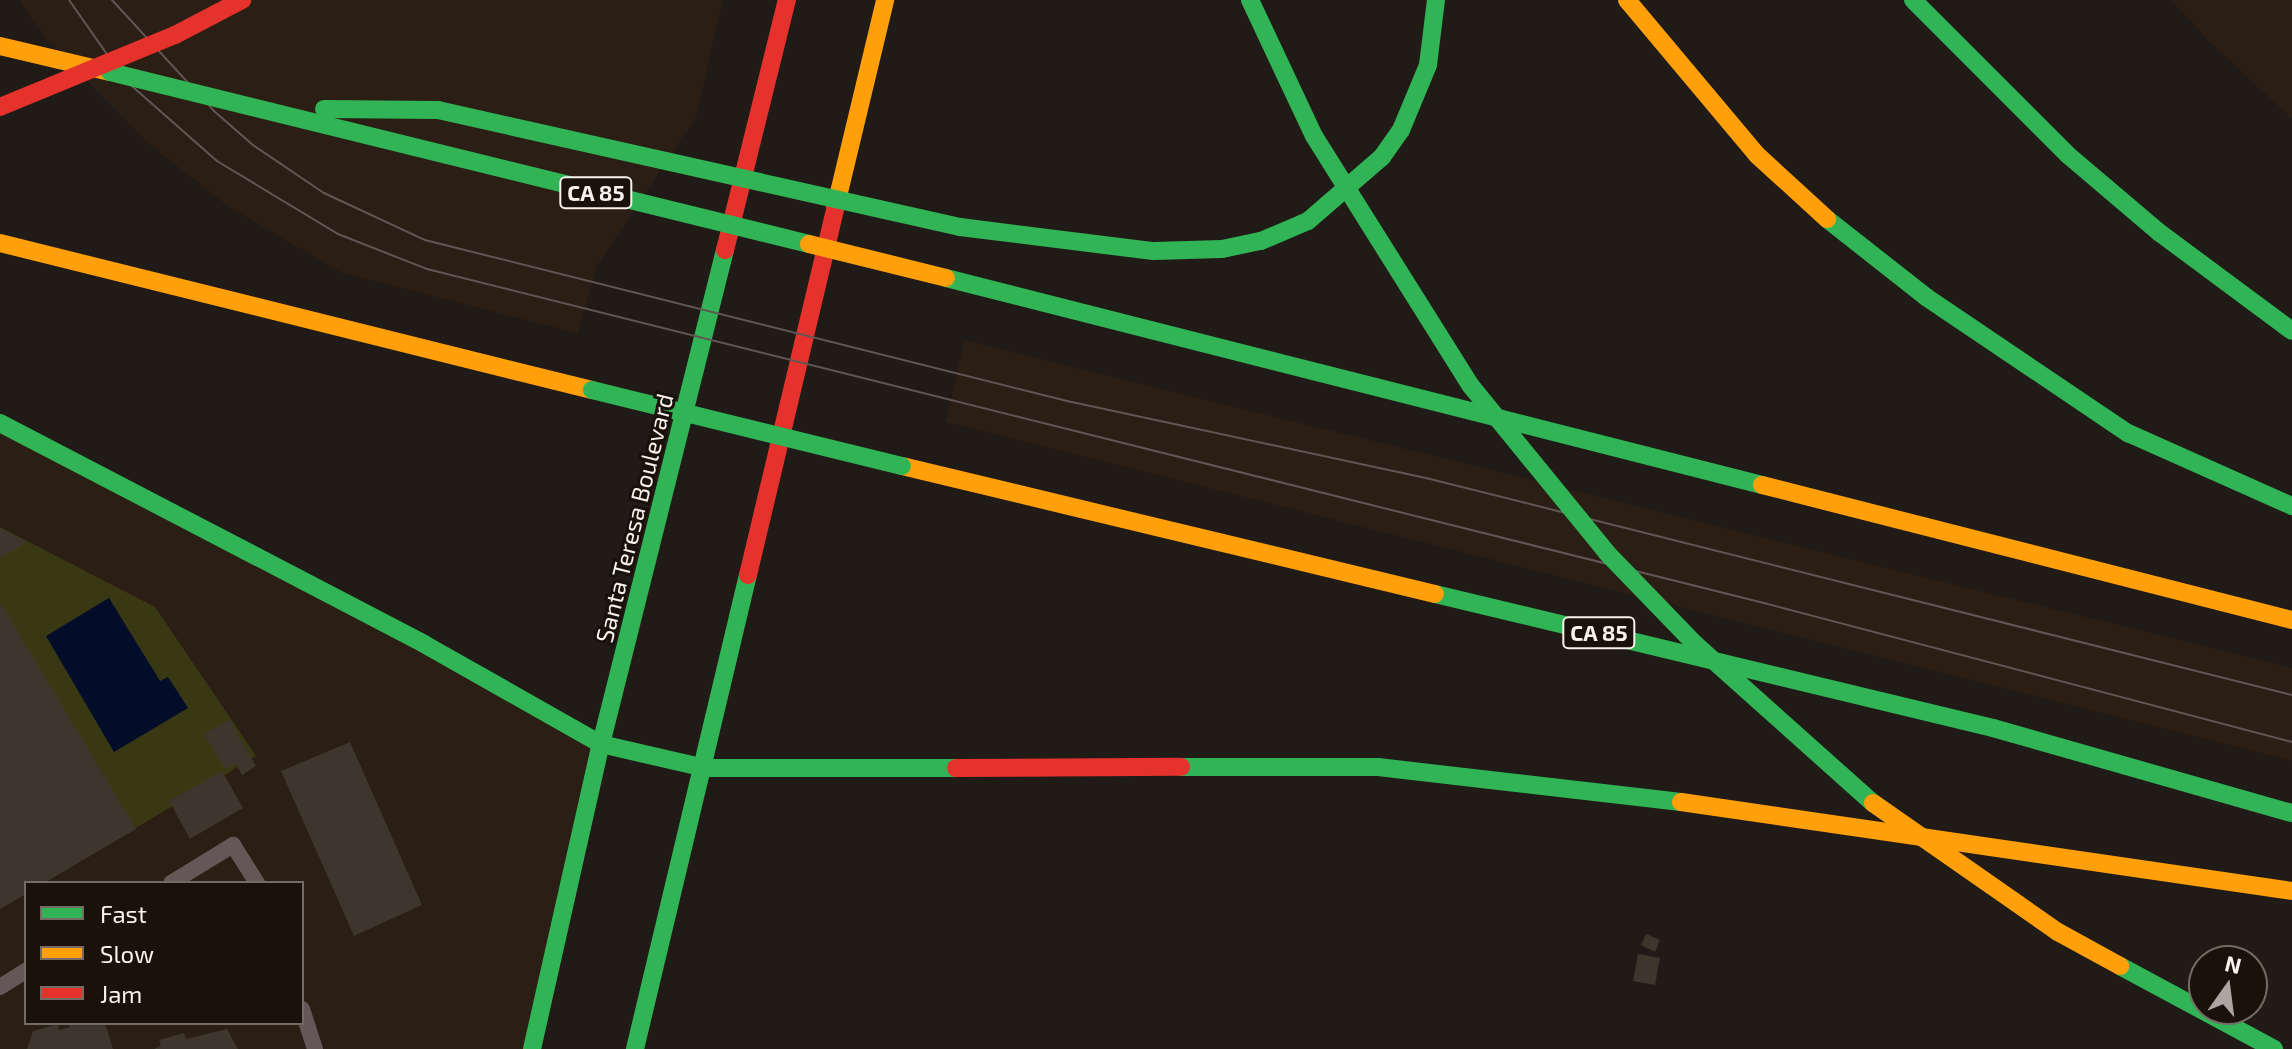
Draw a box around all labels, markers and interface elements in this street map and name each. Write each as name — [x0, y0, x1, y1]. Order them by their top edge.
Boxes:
road number: CA 85 — [558, 175, 634, 211]
street label: Santa Teresa Boulevard — [589, 390, 679, 646]
road number: CA 85 — [1561, 615, 1637, 651]
legend — [24, 881, 304, 1025]
text: Fast — [100, 899, 147, 928]
text: Slow — [100, 939, 154, 968]
north arrow — [2188, 945, 2268, 1025]
text: N — [2222, 949, 2244, 978]
text: Jam — [100, 979, 142, 1008]

